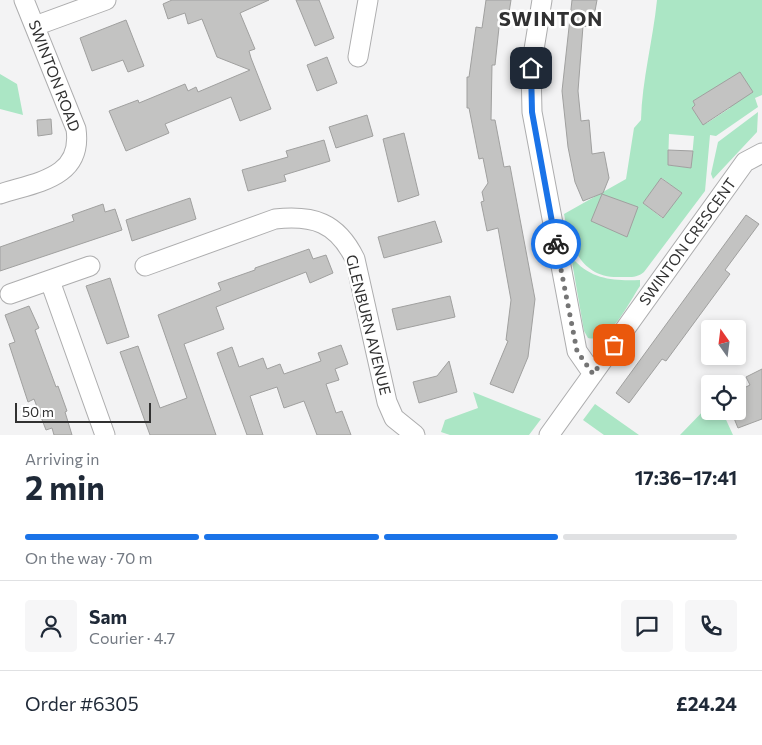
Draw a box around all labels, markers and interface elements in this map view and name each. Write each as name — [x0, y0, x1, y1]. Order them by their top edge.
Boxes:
district label: SWINTON — [499, 6, 603, 30]
street label: SWINTON ROAD — [25, 17, 84, 134]
pin — [510, 47, 552, 89]
icon: home — [517, 54, 545, 82]
street label: SWINTON CRESCENT — [635, 174, 740, 309]
courier — [531, 219, 581, 269]
icon: bike — [542, 230, 570, 258]
street label: GLENBURN AVENUE — [343, 253, 395, 397]
north arrow — [701, 320, 746, 365]
map controls — [701, 320, 746, 420]
pin — [593, 324, 635, 366]
icon: bag — [600, 331, 628, 359]
button: locate — [701, 375, 746, 420]
scale bar — [15, 400, 151, 423]
text: 50 m — [22, 403, 54, 420]
text: Arriving in — [25, 449, 99, 468]
text: 17:36–17:41 — [635, 466, 737, 489]
text: 2 min — [25, 467, 105, 507]
text: On the way · 70 m — [25, 548, 152, 567]
button: person — [25, 600, 77, 652]
button: chat — [621, 600, 673, 652]
button: phone — [685, 600, 737, 652]
text: Sam — [89, 605, 127, 628]
text: Courier · 4.7 — [89, 628, 175, 647]
text: Order #6305 — [25, 692, 139, 715]
text: £24.24 — [676, 692, 737, 715]

